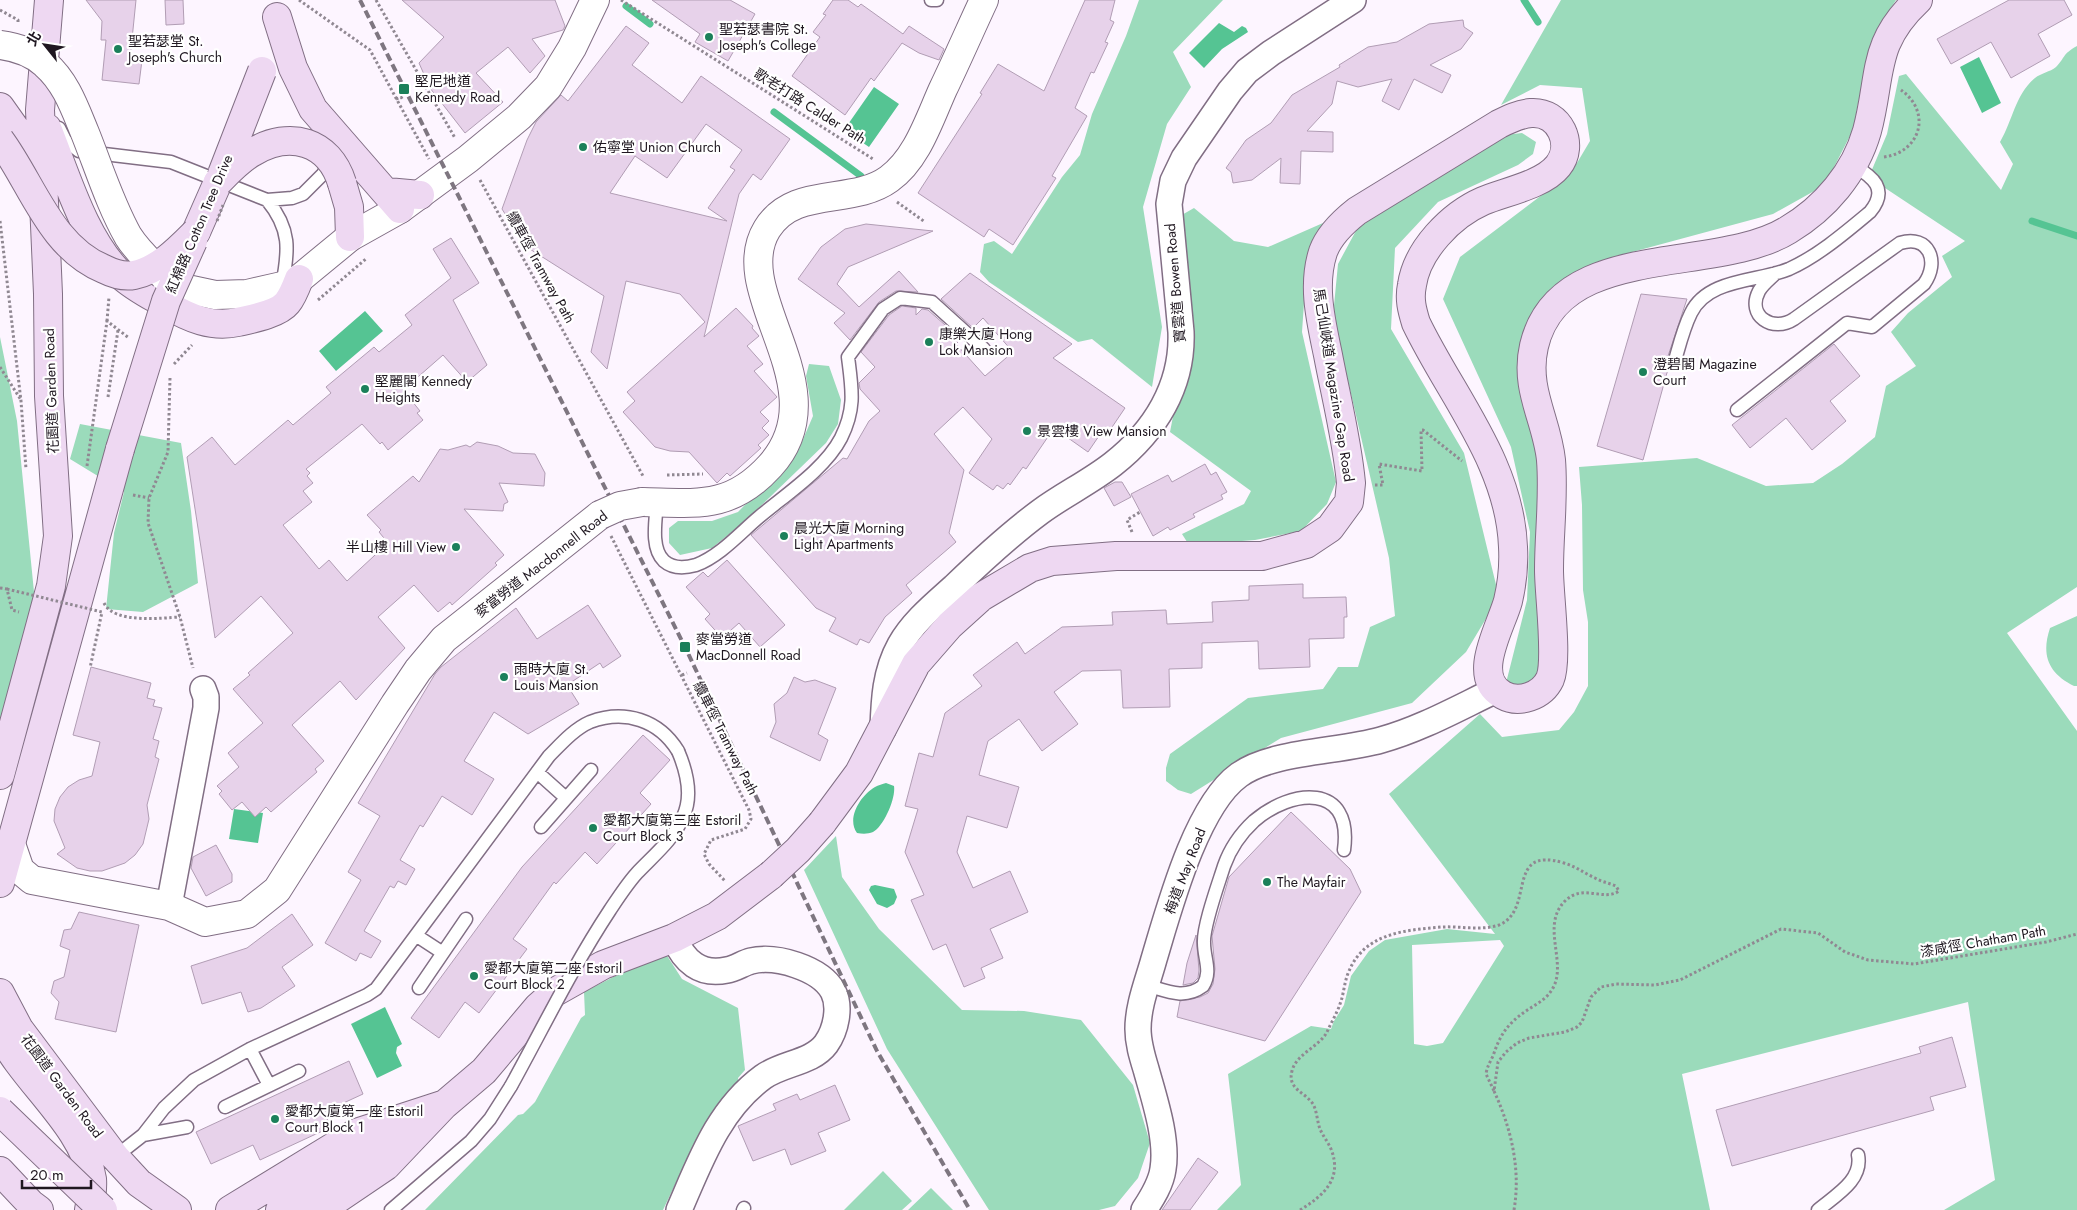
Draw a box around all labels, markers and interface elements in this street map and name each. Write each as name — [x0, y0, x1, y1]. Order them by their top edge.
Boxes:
place label: 聖若瑟書院 St. Joseph's College — [717, 19, 816, 55]
north arrow — [20, 20, 70, 70]
text: 北 — [22, 27, 46, 50]
place label: 聖若瑟堂 St. Joseph's Church — [126, 31, 222, 67]
marker: 聖若瑟書院 St. Joseph's College — [703, 31, 715, 43]
marker: 聖若瑟堂 St. Joseph's Church — [112, 43, 124, 55]
street label: 歌老打路 Calder Path — [750, 63, 870, 149]
place label: 堅尼地道 Kennedy Road — [415, 71, 500, 107]
marker: 堅尼地道 Kennedy Road — [397, 82, 411, 96]
place label: 佑寧堂 Union Church — [593, 137, 721, 157]
marker: 佑寧堂 Union Church — [577, 141, 589, 153]
street label: 紅棉路 Cotton Tree Drive — [161, 151, 237, 297]
street label: 纜車徑 Tramway Path — [502, 207, 580, 327]
street label: 寶雲道 Bowen Road — [1160, 222, 1190, 344]
street label: 馬己仙峽道 Magazine Gap Road — [1309, 287, 1359, 483]
place label: 康樂大廈 Hong Lok Mansion — [939, 324, 1032, 360]
street label: 花園道 Garden Road — [39, 328, 63, 454]
marker: 康樂大廈 Hong Lok Mansion — [923, 336, 935, 348]
place label: 澄碧閣 Magazine Court — [1653, 354, 1757, 390]
marker: 澄碧閣 Magazine Court — [1637, 366, 1649, 378]
place label: 堅麗閣 Kennedy Heights — [375, 371, 473, 407]
marker: 堅麗閣 Kennedy Heights — [359, 383, 371, 395]
place label: 景雲樓 View Mansion — [1037, 421, 1167, 441]
marker: 景雲樓 View Mansion — [1021, 425, 1033, 437]
street label: 麥當勞道 Macdonnell Road — [470, 506, 612, 622]
place label: 晨光大廈 Morning Light Apartments — [794, 518, 904, 554]
marker: 晨光大廈 Morning Light Apartments — [778, 530, 790, 542]
place label: 半山樓 Hill View — [346, 537, 446, 557]
marker: 半山樓 Hill View — [450, 541, 462, 553]
place label: 麥當勞道 MacDonnell Road — [696, 629, 801, 665]
marker: 麥當勞道 MacDonnell Road — [678, 640, 692, 654]
place label: 雨時大廈 St. Louis Mansion — [514, 659, 598, 695]
marker: 雨時大廈 St. Louis Mansion — [498, 671, 510, 683]
street label: 纜車徑 Tramway Path — [689, 678, 763, 798]
place label: 愛都大廈第三座 Estoril Court Block 3 — [603, 810, 741, 846]
marker: 愛都大廈第三座 Estoril Court Block 3 — [587, 822, 599, 834]
street label: 梅道 May Road — [1159, 825, 1211, 917]
place label: The Mayfair — [1277, 872, 1346, 892]
marker: The Mayfair — [1261, 876, 1273, 888]
street label: 漆咸徑 Chatham Path — [1919, 920, 2047, 962]
place label: 愛都大廈第二座 Estoril Court Block 2 — [484, 958, 622, 994]
marker: 愛都大廈第二座 Estoril Court Block 2 — [468, 970, 480, 982]
street label: 花園道 Garden Road — [16, 1030, 108, 1142]
place label: 愛都大廈第一座 Estoril Court Block 1 — [285, 1101, 423, 1137]
marker: 愛都大廈第一座 Estoril Court Block 1 — [269, 1113, 281, 1125]
scale bar — [22, 1158, 91, 1190]
text: 20 m — [30, 1164, 64, 1186]

